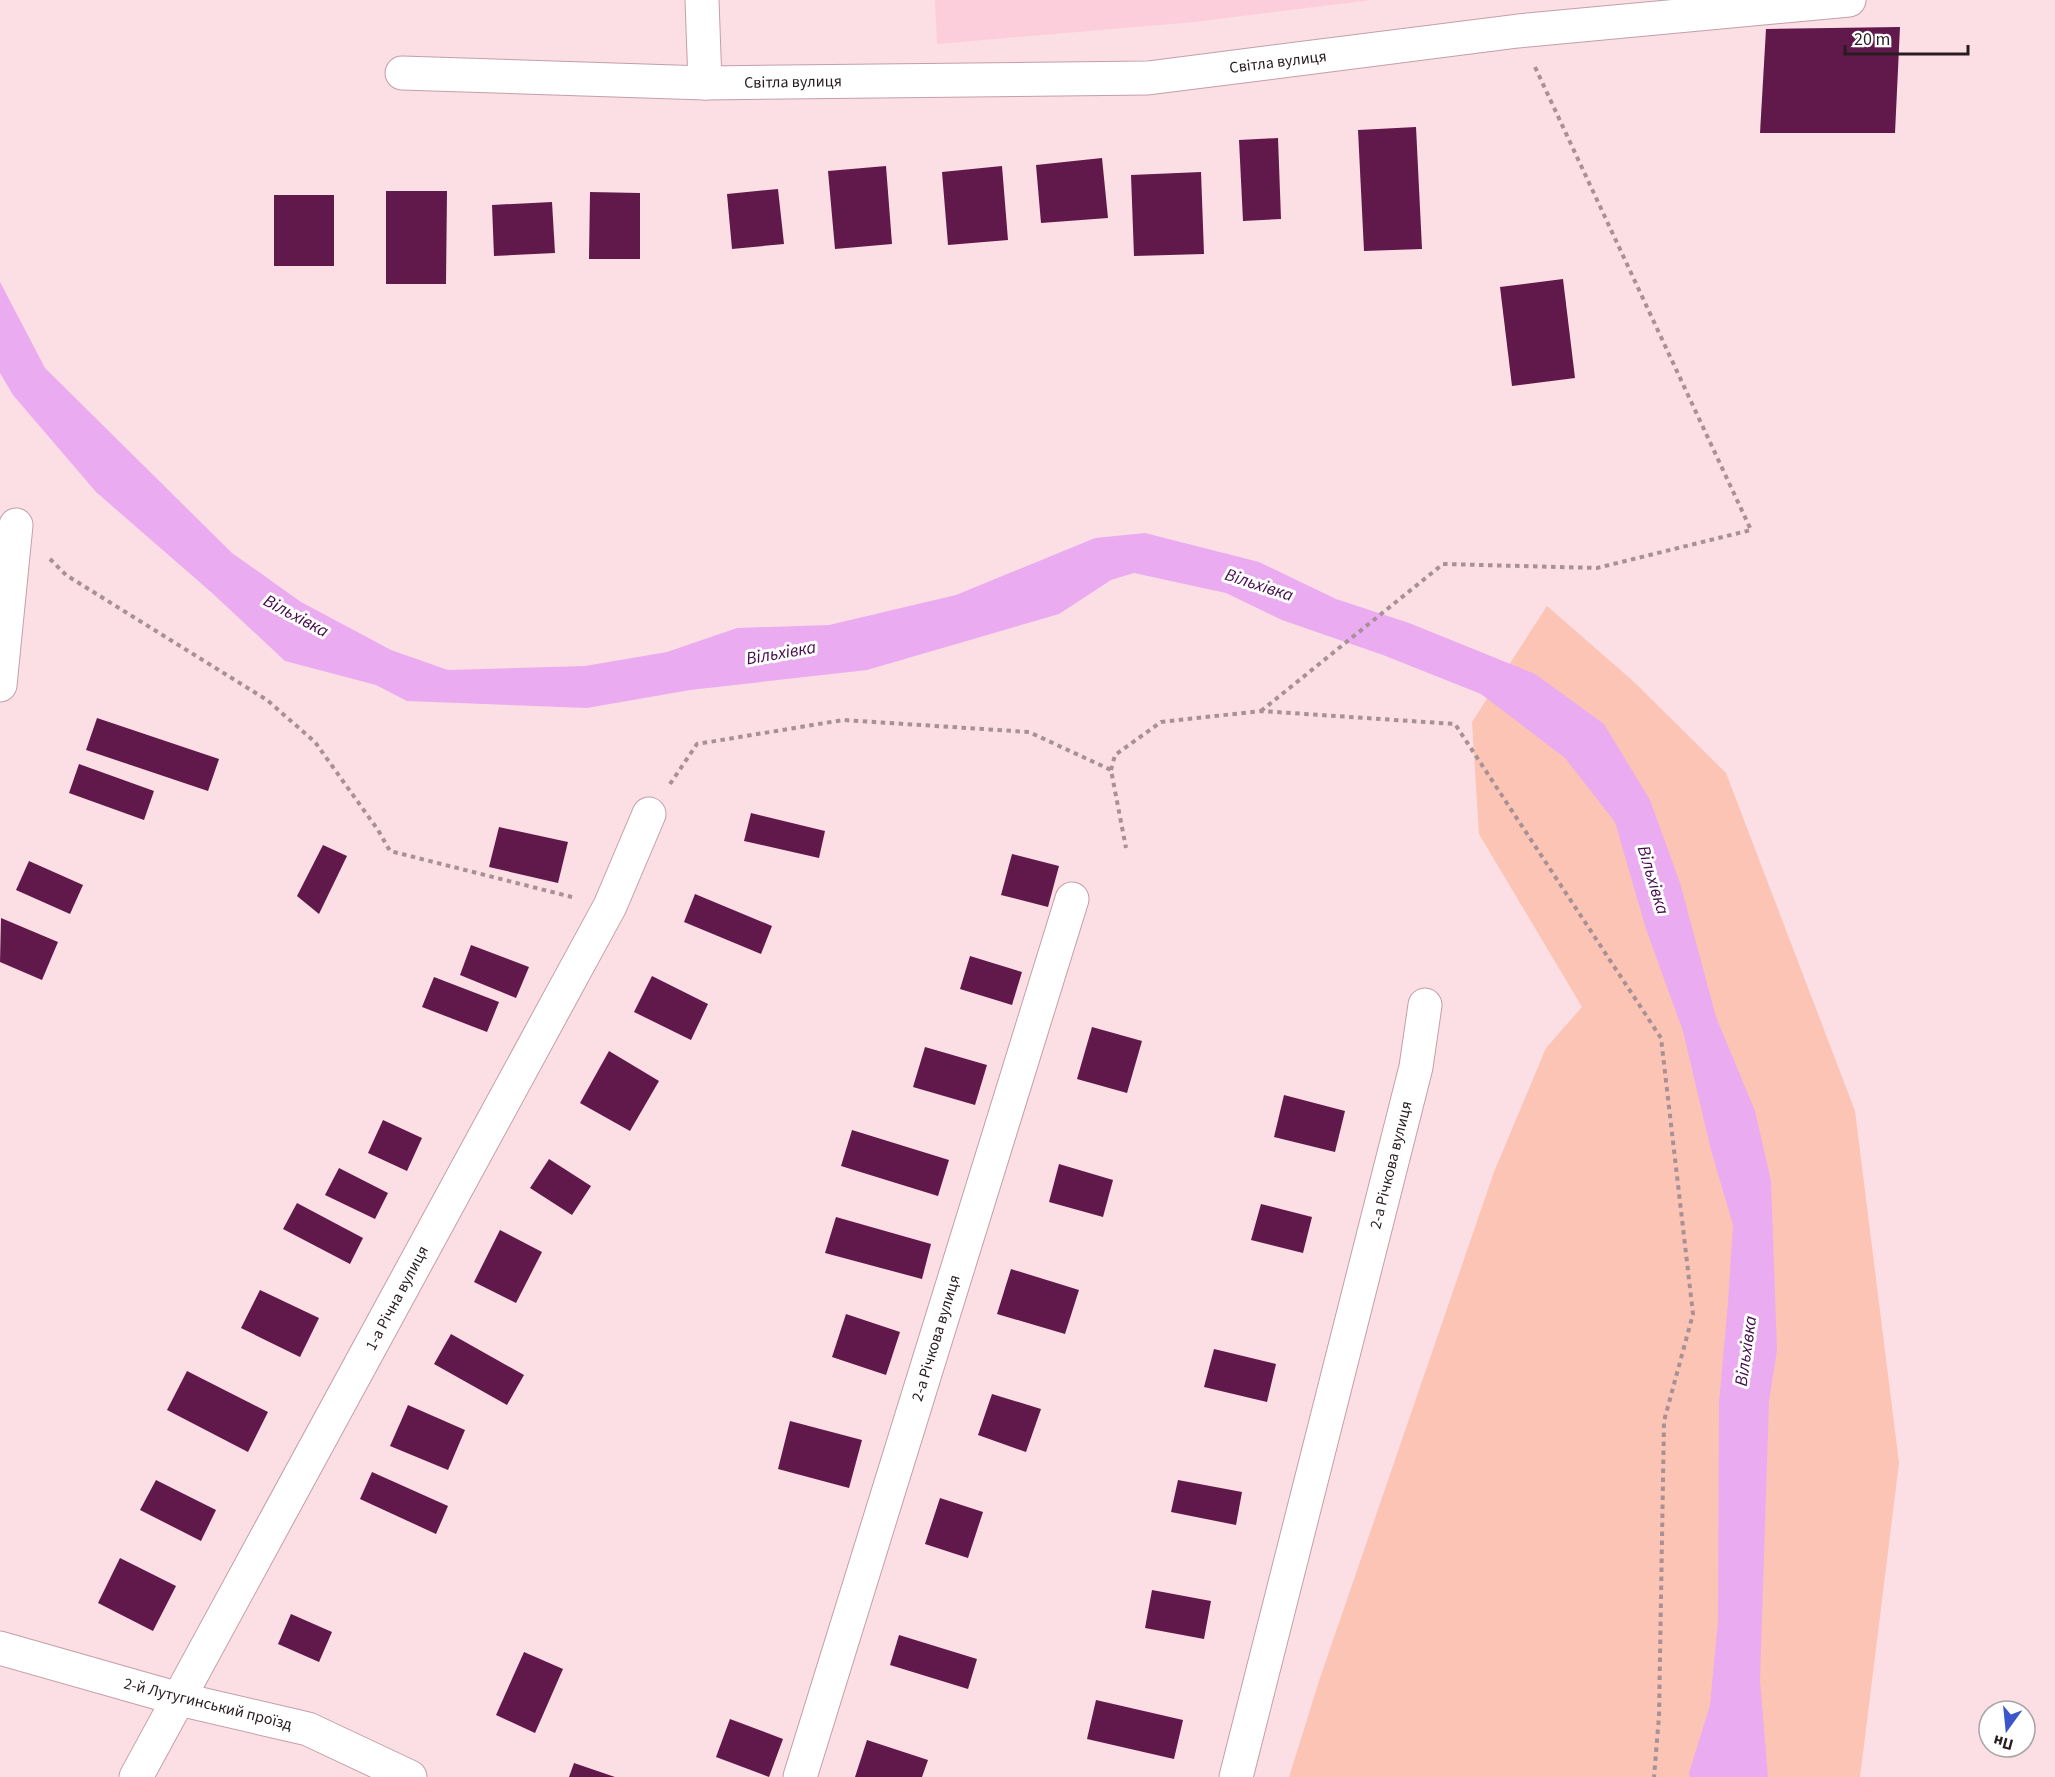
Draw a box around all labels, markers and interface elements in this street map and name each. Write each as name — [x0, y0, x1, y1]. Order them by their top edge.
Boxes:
scale bar — [1845, 18, 1968, 56]
text: 20 m — [1854, 27, 1890, 52]
street label: Світла вулиця — [1228, 45, 1328, 79]
street label: Світла вулиця — [744, 70, 842, 94]
water label: Вільхівка — [1222, 562, 1297, 608]
water label: Вільхівка — [259, 588, 333, 644]
water label: Вільхівка — [744, 634, 818, 671]
water label: Вільхівка — [1631, 843, 1675, 918]
street label: 2-а Річкова вулиця — [1364, 1099, 1418, 1231]
street label: 1-а Річна вулиця — [360, 1242, 434, 1354]
street label: 2-а Річкова вулиця — [906, 1272, 966, 1404]
water label: Вільхівка — [1729, 1314, 1763, 1388]
street label: 2-й Лутугинський проїзд — [122, 1672, 295, 1736]
north arrow — [1977, 1699, 2037, 1759]
text: Пн — [1991, 1729, 2016, 1756]

